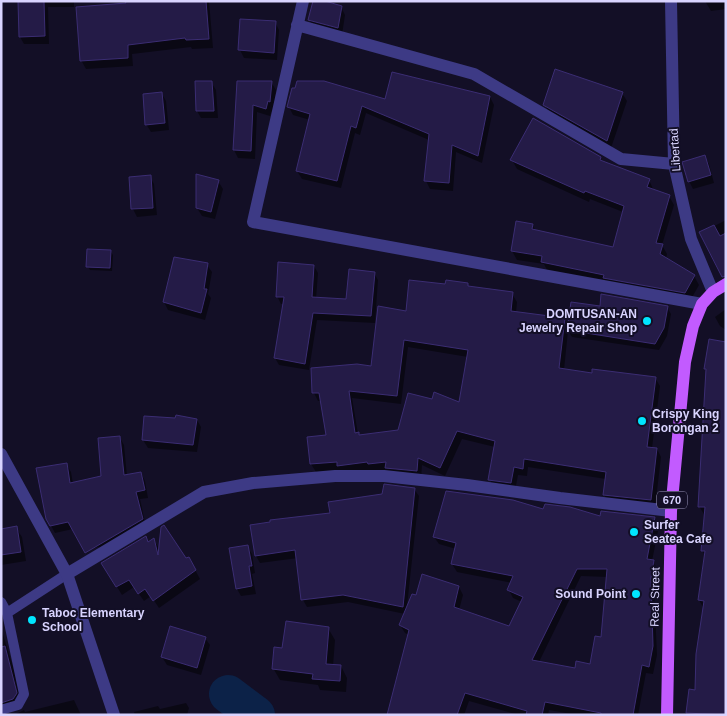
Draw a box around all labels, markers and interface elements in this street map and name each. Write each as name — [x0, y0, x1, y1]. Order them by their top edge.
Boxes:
street label: Libertad — [667, 128, 683, 172]
place label: DOMTUSAN-AN Jewelry Repair Shop — [519, 307, 637, 335]
marker: DOMTUSAN-AN Jewelry Repair Shop — [641, 315, 653, 327]
place label: Crispy King Borongan 2 — [652, 407, 719, 435]
marker: Crispy King Borongan 2 — [636, 415, 648, 427]
road number: 670 — [657, 492, 687, 508]
place label: Surfer Seatea Cafe — [644, 518, 712, 546]
marker: Surfer Seatea Cafe — [628, 526, 640, 538]
street label: Real Street — [647, 566, 663, 627]
place label: Sound Point — [555, 587, 626, 601]
marker: Sound Point — [630, 588, 642, 600]
place label: Taboc Elementary School — [42, 606, 145, 634]
marker: Taboc Elementary School — [26, 614, 38, 626]

